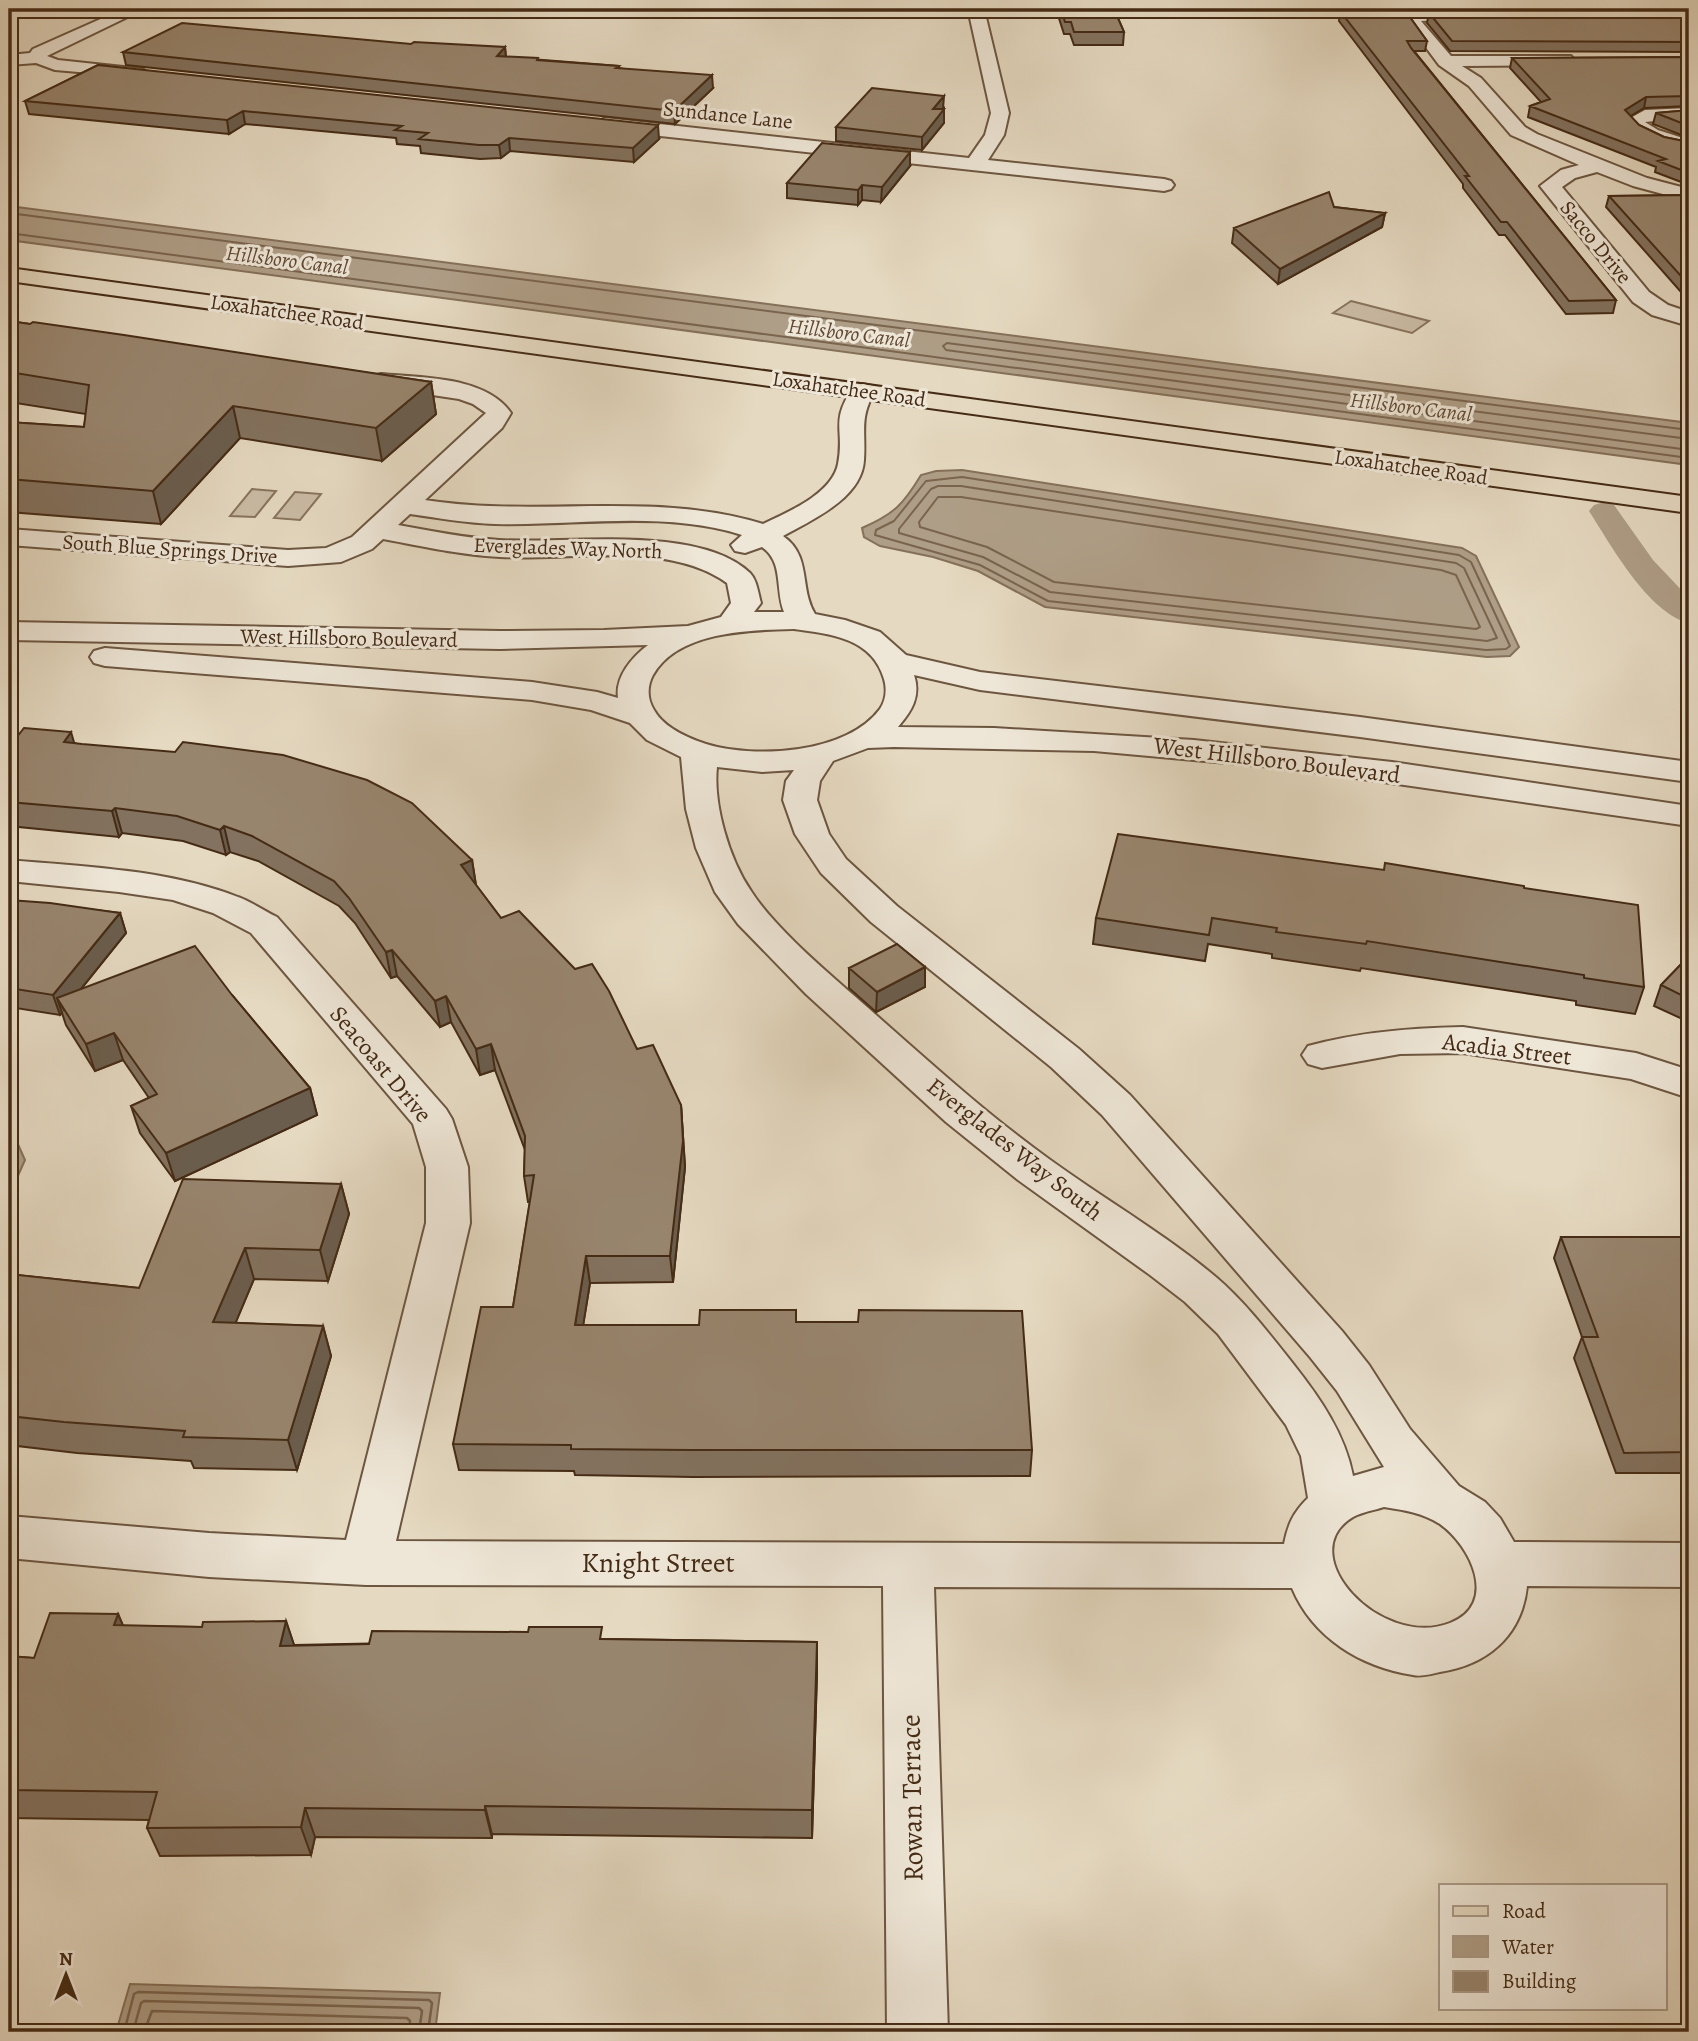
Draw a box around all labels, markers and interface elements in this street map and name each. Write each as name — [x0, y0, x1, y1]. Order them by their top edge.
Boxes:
street label: Sundance Lane — [662, 94, 794, 136]
street label: Sacco Drive — [1554, 195, 1638, 289]
water label: Hillsboro Canal — [224, 239, 350, 281]
street label: Loxahatchee Road — [208, 287, 366, 337]
water label: Hillsboro Canal — [786, 312, 912, 354]
street label: Loxahatchee Road — [770, 364, 928, 414]
water label: Hillsboro Canal — [1348, 386, 1474, 428]
street label: Loxahatchee Road — [1332, 442, 1490, 492]
street label: South Blue Springs Drive — [62, 528, 278, 570]
street label: Everglades Way North — [473, 531, 663, 565]
street label: West Hillsboro Boulevard — [239, 622, 459, 654]
street label: West Hillsboro Boulevard — [1151, 729, 1402, 791]
street label: Seacoast Drive — [323, 999, 439, 1129]
street label: Acadia Street — [1440, 1025, 1573, 1073]
street label: Everglades Way South — [920, 1070, 1110, 1228]
street label: Knight Street — [581, 1544, 735, 1582]
street label: Rowan Terrace — [892, 1714, 932, 1882]
legend — [1439, 1884, 1666, 2010]
text: Road — [1502, 1897, 1546, 1925]
text: Water — [1501, 1933, 1554, 1961]
north arrow — [32, 1940, 102, 2010]
text: N — [59, 1946, 73, 1972]
text: Building — [1502, 1967, 1577, 1995]

